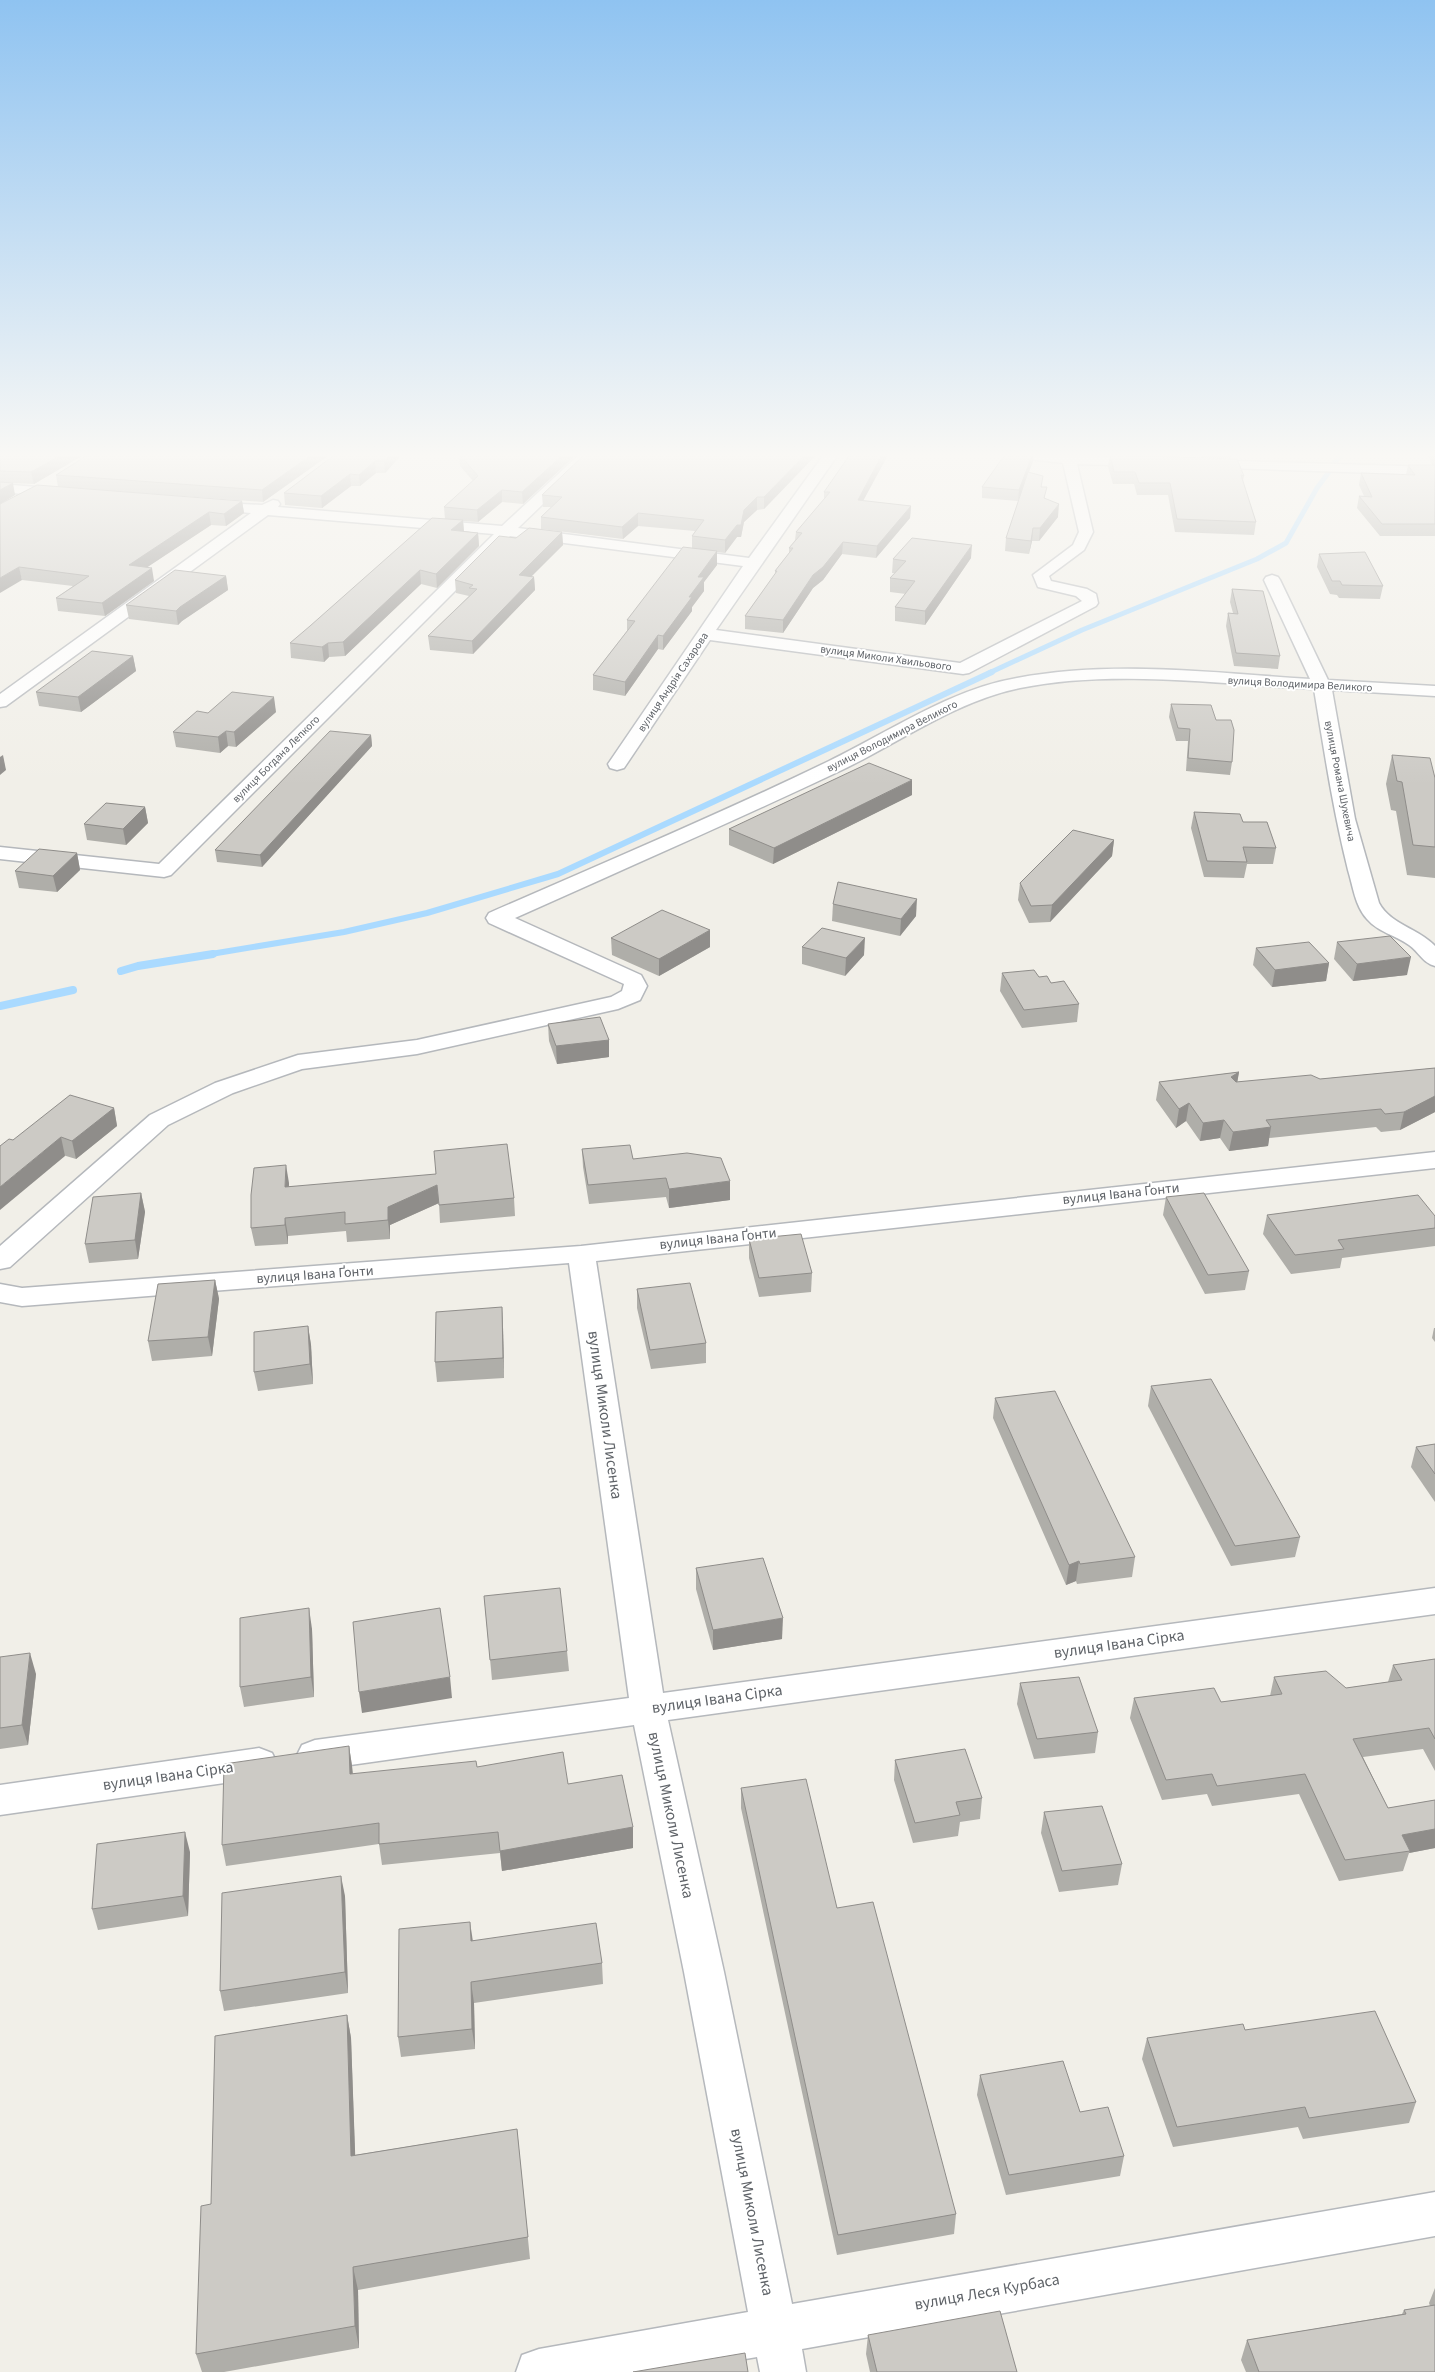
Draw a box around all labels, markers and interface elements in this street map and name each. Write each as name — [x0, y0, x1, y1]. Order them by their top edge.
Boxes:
street label: вулиця Андрія Сахарова — [634, 629, 712, 735]
street label: вулиця Миколи Хвильового — [819, 641, 953, 675]
street label: вулиця Володимира Великого — [1227, 673, 1373, 695]
street label: вулиця Володимира Великого — [824, 696, 960, 776]
street label: вулиця Богдана Лепкого — [229, 712, 323, 806]
street label: вулиця Романа Шухевича — [1321, 719, 1359, 843]
street label: вулиця Івана Ґонти — [1062, 1178, 1180, 1210]
street label: вулиця Івана Ґонти — [659, 1223, 777, 1255]
street label: вулиця Івана Ґонти — [256, 1261, 374, 1289]
street label: вулиця Миколи Лисенка — [582, 1329, 628, 1501]
street label: вулиця Івана Сірка — [1052, 1624, 1186, 1664]
street label: вулиця Івана Сірка — [650, 1679, 784, 1719]
street label: вулиця Миколи Лисенка — [643, 1730, 699, 1900]
street label: вулиця Івана Сірка — [101, 1756, 235, 1796]
street label: вулиця Миколи Лисенка — [725, 2127, 779, 2297]
street label: вулиця Леся Курбаса — [913, 2268, 1061, 2316]

